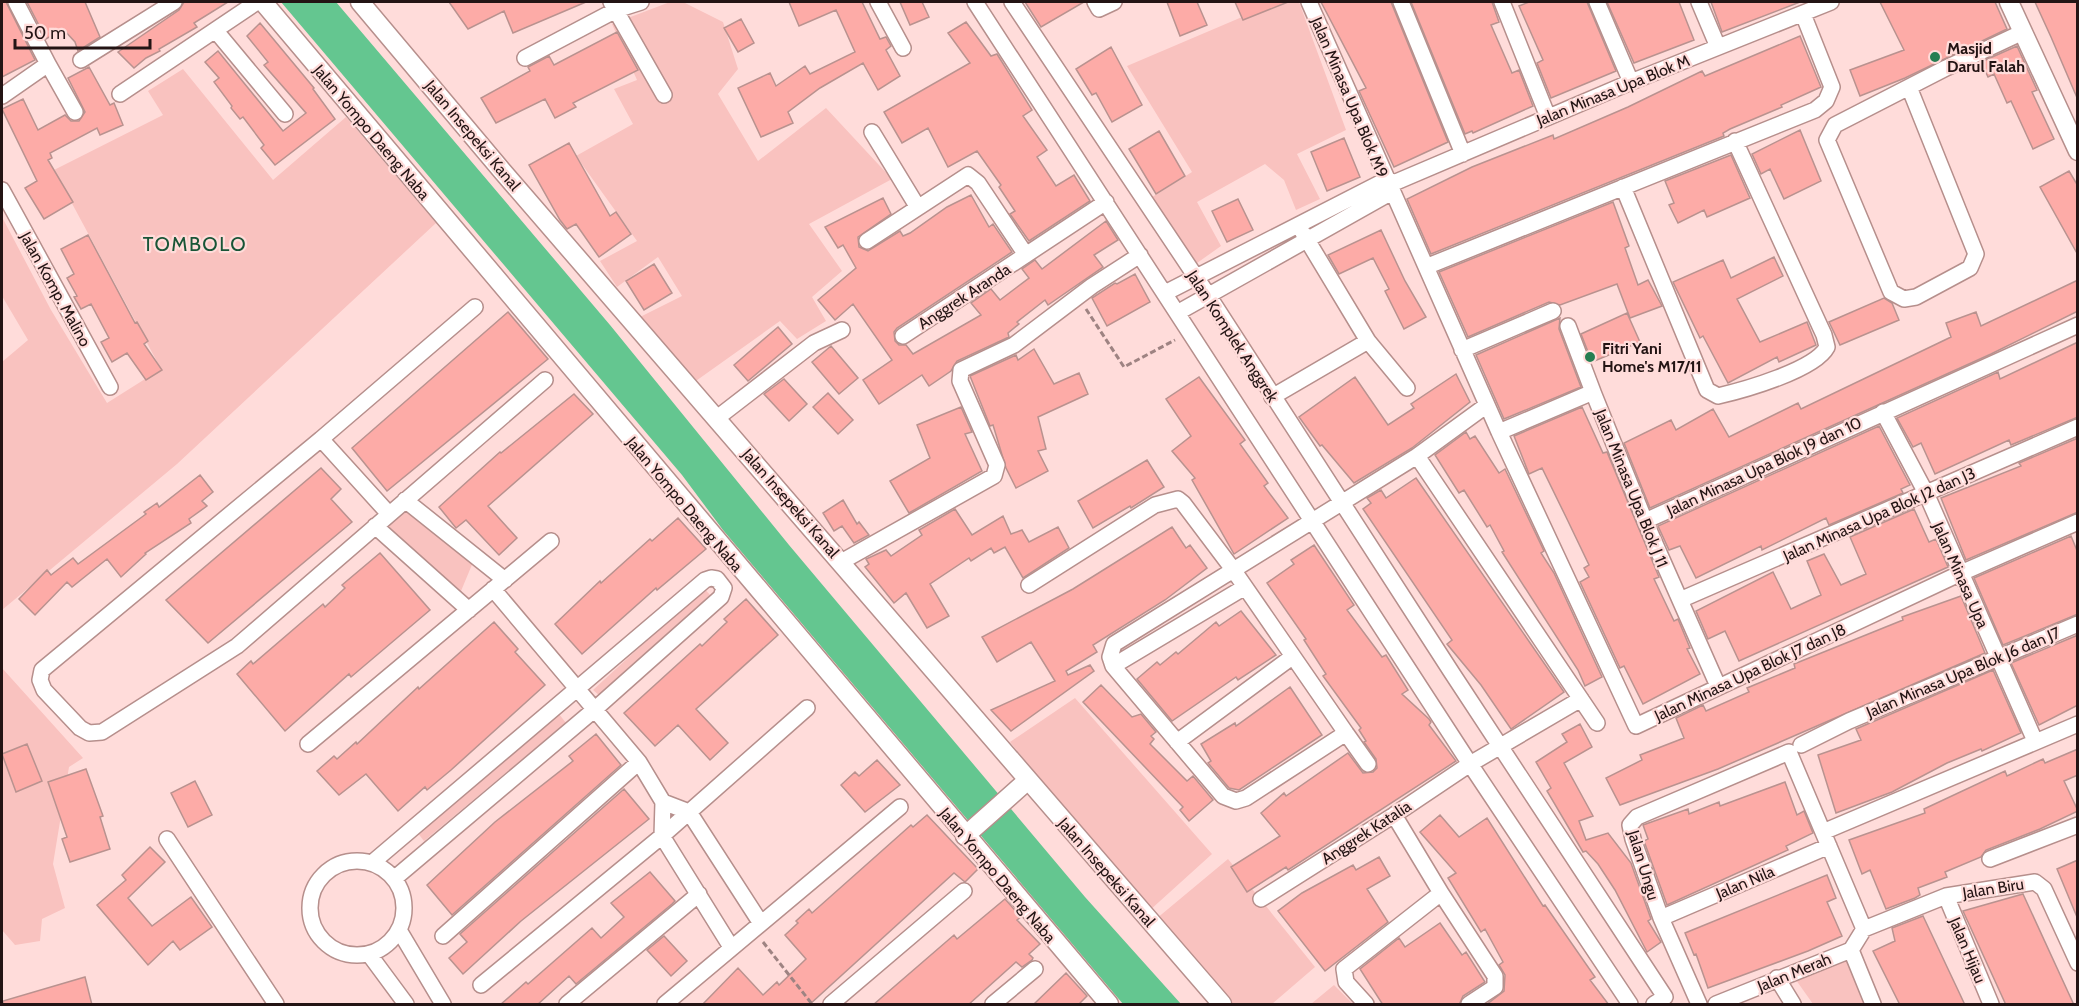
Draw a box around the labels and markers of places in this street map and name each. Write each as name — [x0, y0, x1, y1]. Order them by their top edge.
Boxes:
place label: Masjid Darul Falah — [1947, 39, 2025, 76]
marker: Masjid Darul Falah — [1928, 50, 1942, 64]
place label: Fitri Yani Home's M17/11 — [1602, 339, 1702, 376]
marker: Fitri Yani Home's M17/11 — [1583, 350, 1597, 364]

